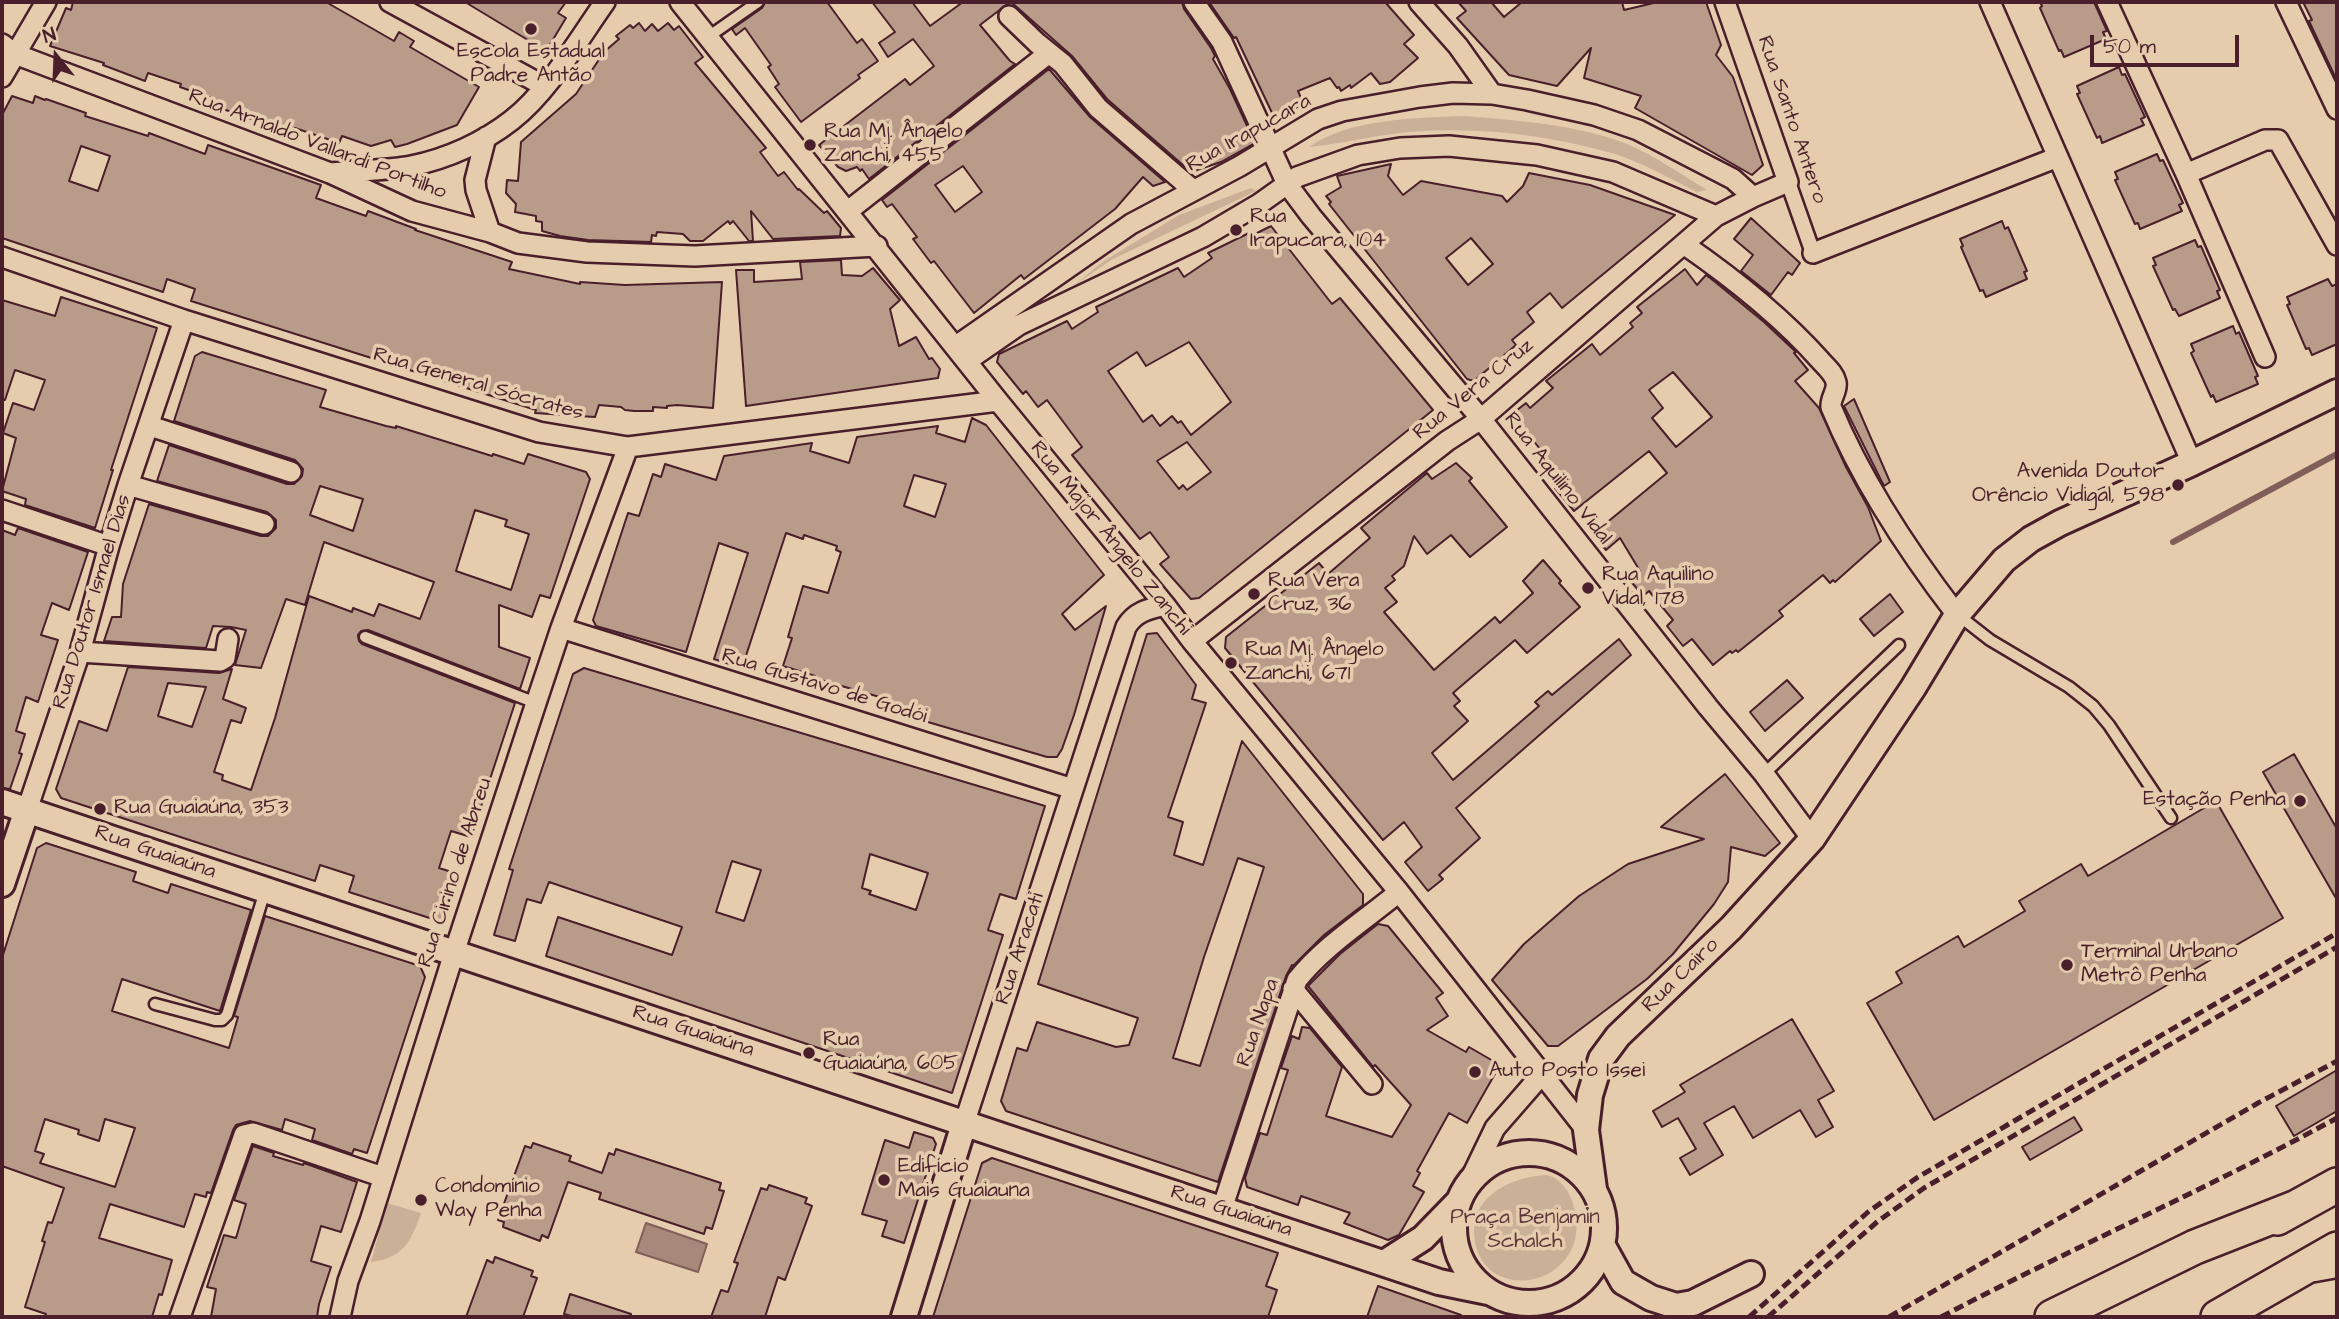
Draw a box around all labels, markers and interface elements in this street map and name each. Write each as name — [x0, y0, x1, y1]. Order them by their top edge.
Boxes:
north arrow — [21, 21, 91, 91]
text: N — [40, 21, 59, 50]
marker: Escola Estadual Padre Antão — [523, 21, 539, 37]
scale bar — [2094, 21, 2243, 65]
text: 50 m — [2103, 32, 2156, 61]
street label: Rua Santo Antero — [1751, 33, 1831, 207]
place label: Escola Estadual Padre Antão — [457, 40, 605, 90]
street label: Rua Arnaldo Vallardi Portilho — [184, 84, 450, 206]
street label: Rua Irapucara — [1182, 89, 1316, 179]
place label: Rua Mj. Ângelo Zanchi, 455 — [824, 120, 962, 170]
marker: Rua Mj. Ângelo Zanchi, 455 — [802, 137, 818, 153]
place label: Rua Irapucara, 104 — [1250, 205, 1386, 255]
marker: Rua Irapucara, 104 — [1228, 222, 1244, 238]
street label: Rua Vera Cruz — [1409, 334, 1539, 446]
street label: Rua General Sócrates — [370, 343, 586, 427]
street label: Rua Aquilino Vidal — [1497, 408, 1617, 550]
street label: Rua Major Ângelo Zanchi — [1024, 437, 1196, 641]
place label: Avenida Doutor Orêncio Vidigal, 598 — [1972, 460, 2164, 510]
marker: Avenida Doutor Orêncio Vidigal, 598 — [2170, 477, 2186, 493]
street label: Rua Doutor Ismael Dias — [48, 492, 138, 712]
place label: Rua Aquilino Vidal, 178 — [1602, 563, 1714, 613]
place label: Rua Vera Cruz, 36 — [1268, 569, 1360, 619]
marker: Rua Aquilino Vidal, 178 — [1580, 580, 1596, 596]
marker: Rua Vera Cruz, 36 — [1246, 586, 1262, 602]
place label: Rua Mj. Ângelo Zanchi, 671 — [1245, 638, 1383, 688]
street label: Rua Gustavo de Godói — [718, 644, 930, 730]
marker: Rua Mj. Ângelo Zanchi, 671 — [1223, 655, 1239, 671]
street label: Rua Cirino de Abreu — [413, 775, 499, 971]
place label: Estação Penha — [2143, 788, 2286, 814]
marker: Estação Penha — [2292, 793, 2308, 809]
place label: Rua Guaiaúna, 353 — [114, 796, 289, 822]
marker: Rua Guaiaúna, 353 — [92, 801, 108, 817]
street label: Rua Guaiaúna — [91, 821, 219, 885]
street label: Rua Aracati — [991, 890, 1051, 1008]
street label: Rua Cairo — [1637, 933, 1725, 1019]
place label: Terminal Urbano Metrô Penha — [2081, 940, 2238, 990]
marker: Terminal Urbano Metrô Penha — [2059, 957, 2075, 973]
street label: Rua Napa — [1232, 976, 1286, 1070]
street label: Rua Guaiaúna — [629, 1000, 757, 1064]
place label: Rua Guaiaúna, 605 — [823, 1028, 958, 1078]
marker: Rua Guaiaúna, 605 — [801, 1045, 817, 1061]
place label: Auto Posto Issei — [1489, 1059, 1645, 1085]
marker: Auto Posto Issei — [1467, 1064, 1483, 1080]
place label: Edifício Mais Guaiauna — [898, 1155, 1030, 1205]
marker: Edifício Mais Guaiauna — [876, 1172, 892, 1188]
place label: Condomínio Way Penha — [435, 1175, 542, 1225]
street label: Rua Guaiaúna — [1167, 1180, 1295, 1244]
marker: Condomínio Way Penha — [413, 1192, 429, 1208]
park label: Praça Benjamin Schalch — [1450, 1206, 1600, 1256]

